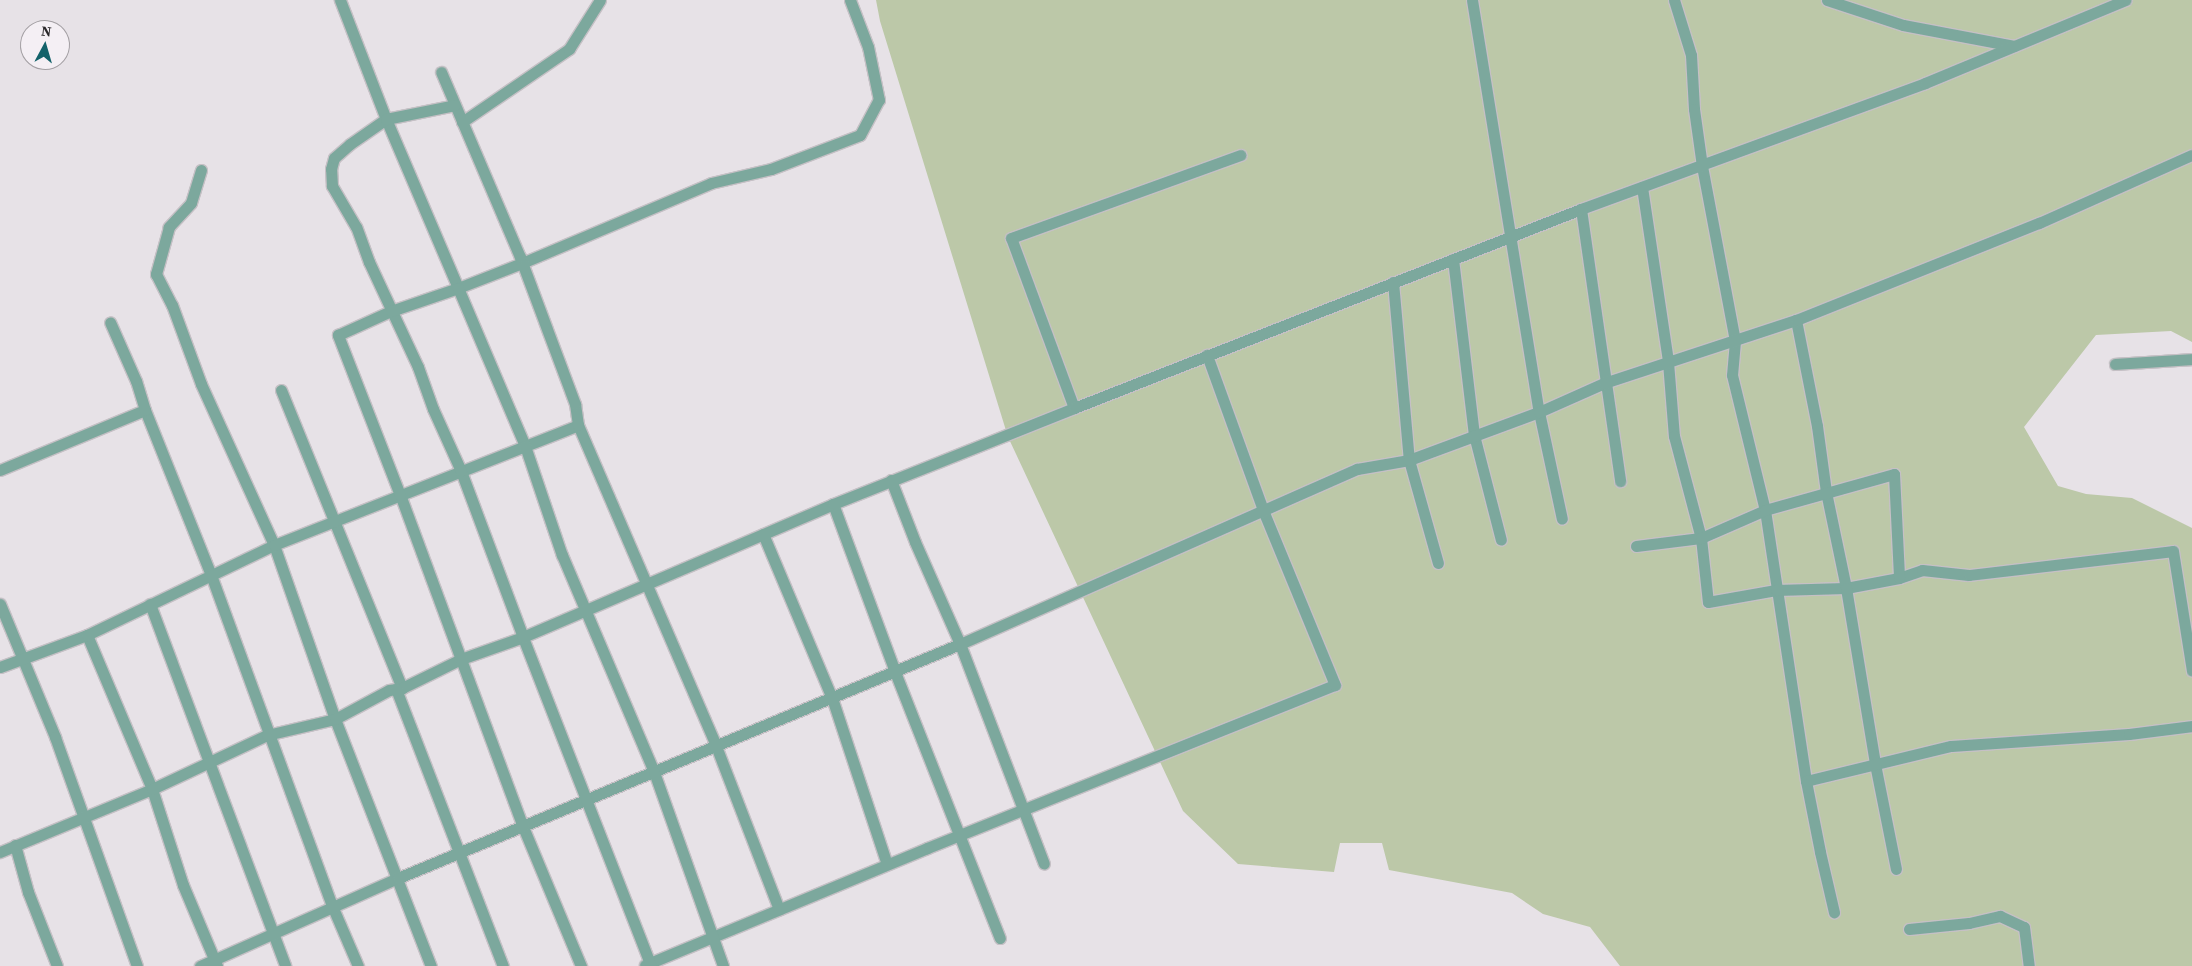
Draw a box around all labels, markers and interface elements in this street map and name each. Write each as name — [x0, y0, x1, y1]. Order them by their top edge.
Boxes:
north arrow — [20, 20, 70, 70]
text: N — [40, 21, 53, 42]

